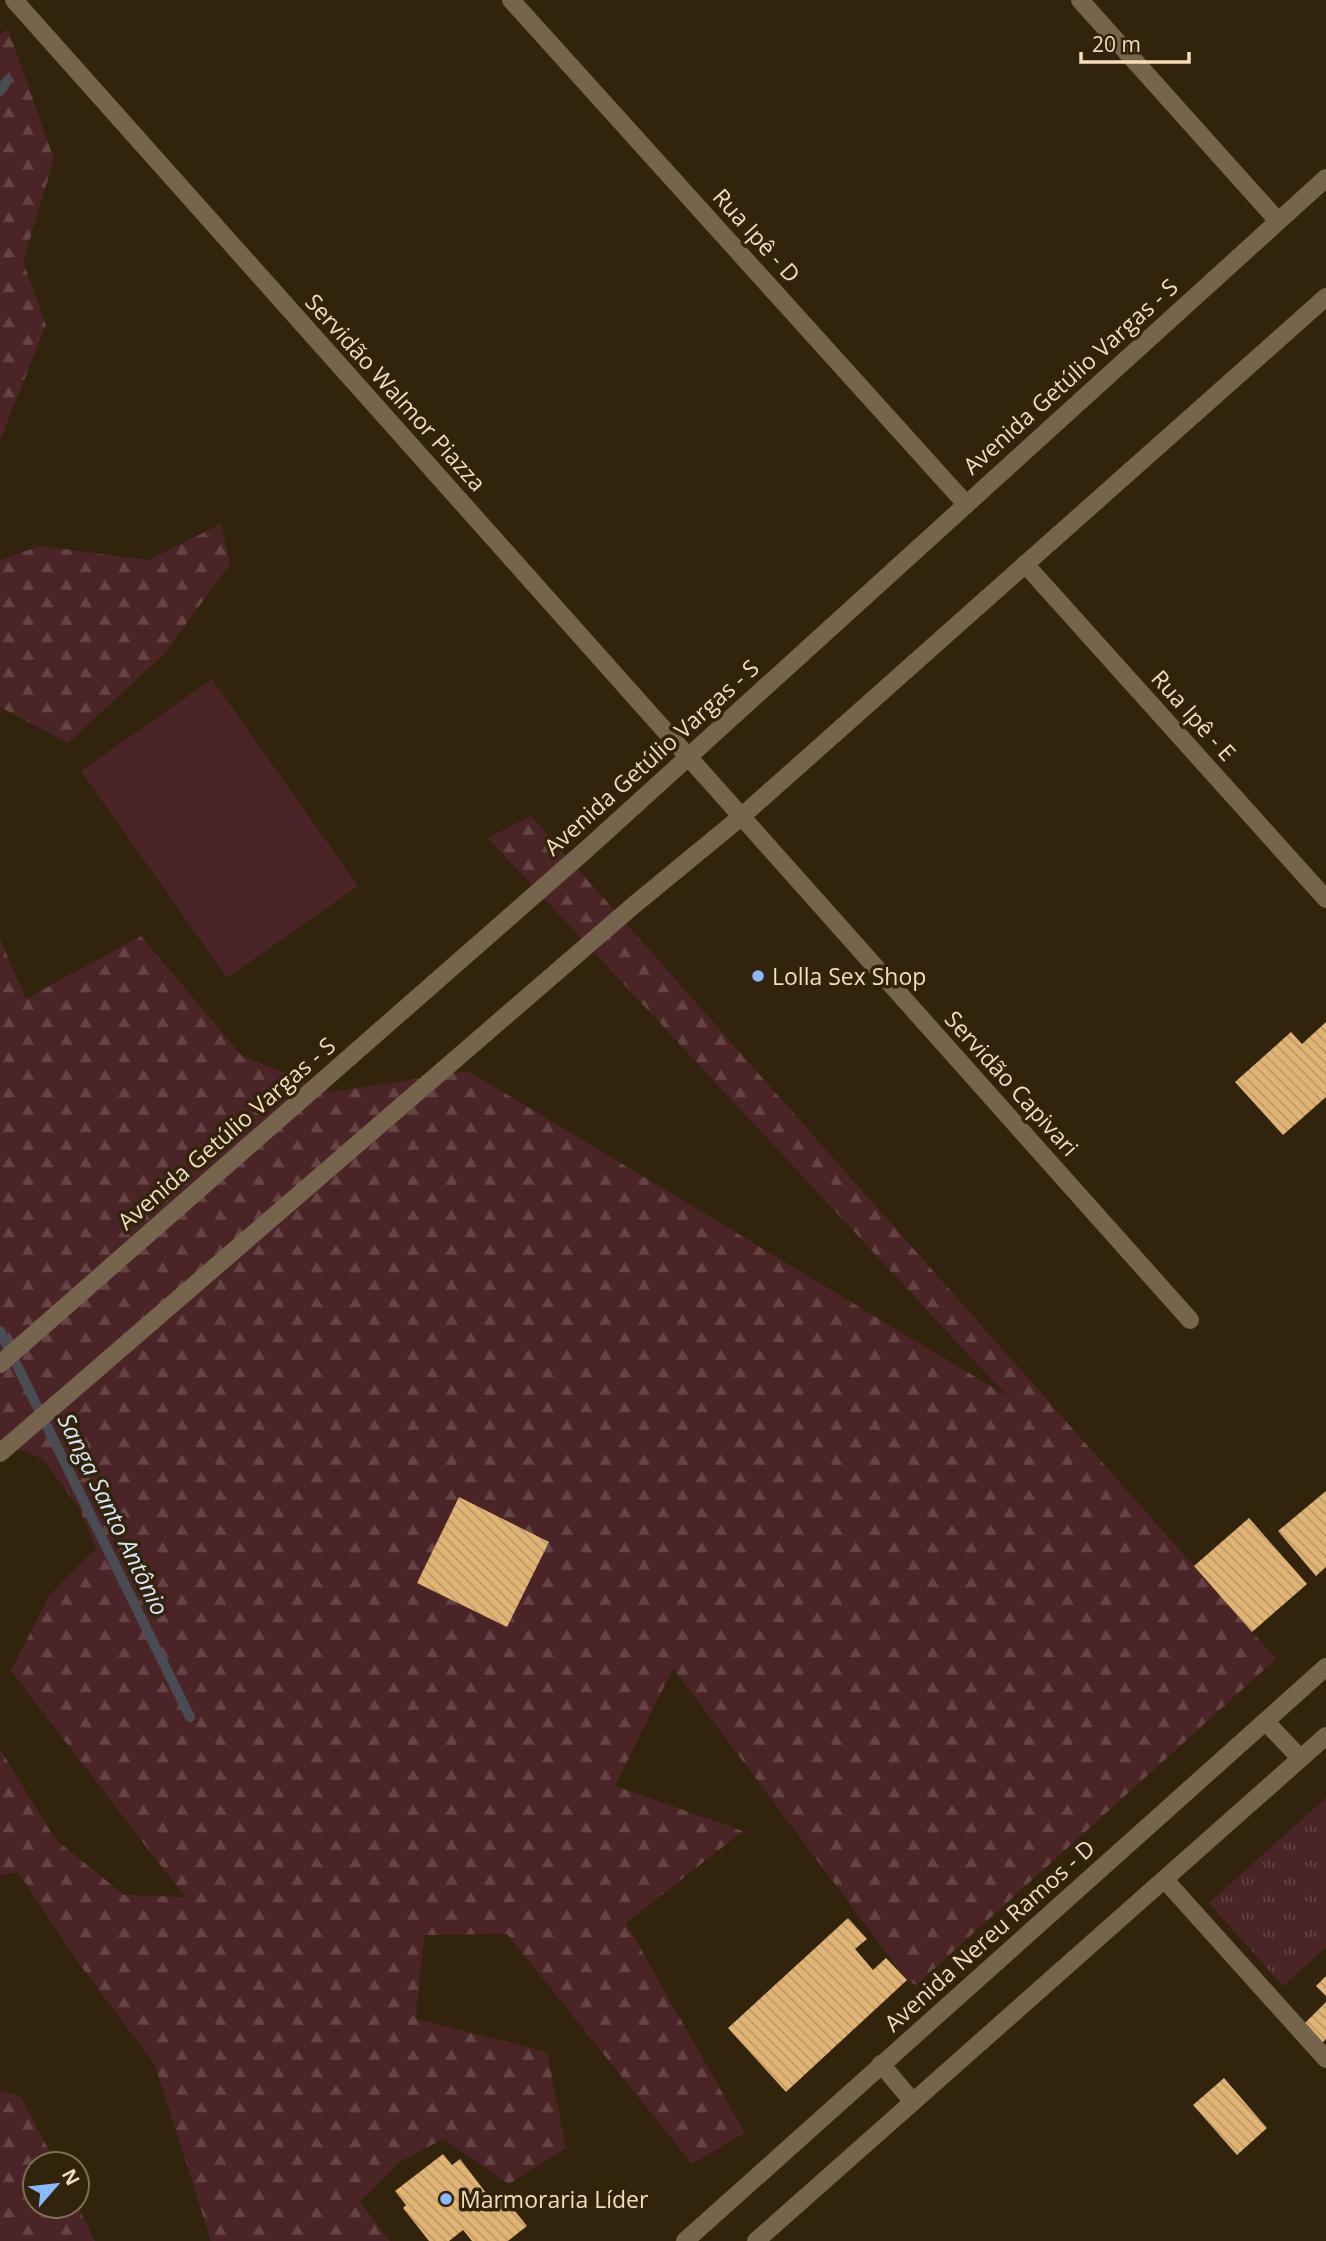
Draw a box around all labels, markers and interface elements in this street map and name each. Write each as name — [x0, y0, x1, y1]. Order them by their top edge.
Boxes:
scale bar — [1081, 21, 1190, 65]
text: 20 m — [1092, 30, 1141, 58]
street label: Rua Ipê - D — [706, 181, 808, 289]
street label: Avenida Getúlio Vargas - S — [956, 271, 1184, 481]
street label: Servidão Walmor Piazza — [298, 286, 494, 498]
street label: Avenida Getúlio Vargas - S — [537, 652, 765, 862]
street label: Rua Ipê - E — [1144, 662, 1244, 768]
place label: Lolla Sex Shop — [772, 960, 926, 992]
marker: Lolla Sex Shop — [750, 968, 766, 984]
street label: Servidão Capivari — [938, 1003, 1086, 1163]
street label: Avenida Getúlio Vargas - S — [110, 1029, 342, 1237]
water label: Sanga Santo Antônio — [51, 1407, 177, 1621]
street label: Avenida Nereu Ramos - D — [877, 1832, 1101, 2038]
north arrow — [21, 2150, 91, 2220]
text: N — [56, 2164, 86, 2190]
place label: Marmoraria Líder — [460, 2183, 649, 2215]
marker: Marmoraria Líder — [438, 2191, 454, 2207]

